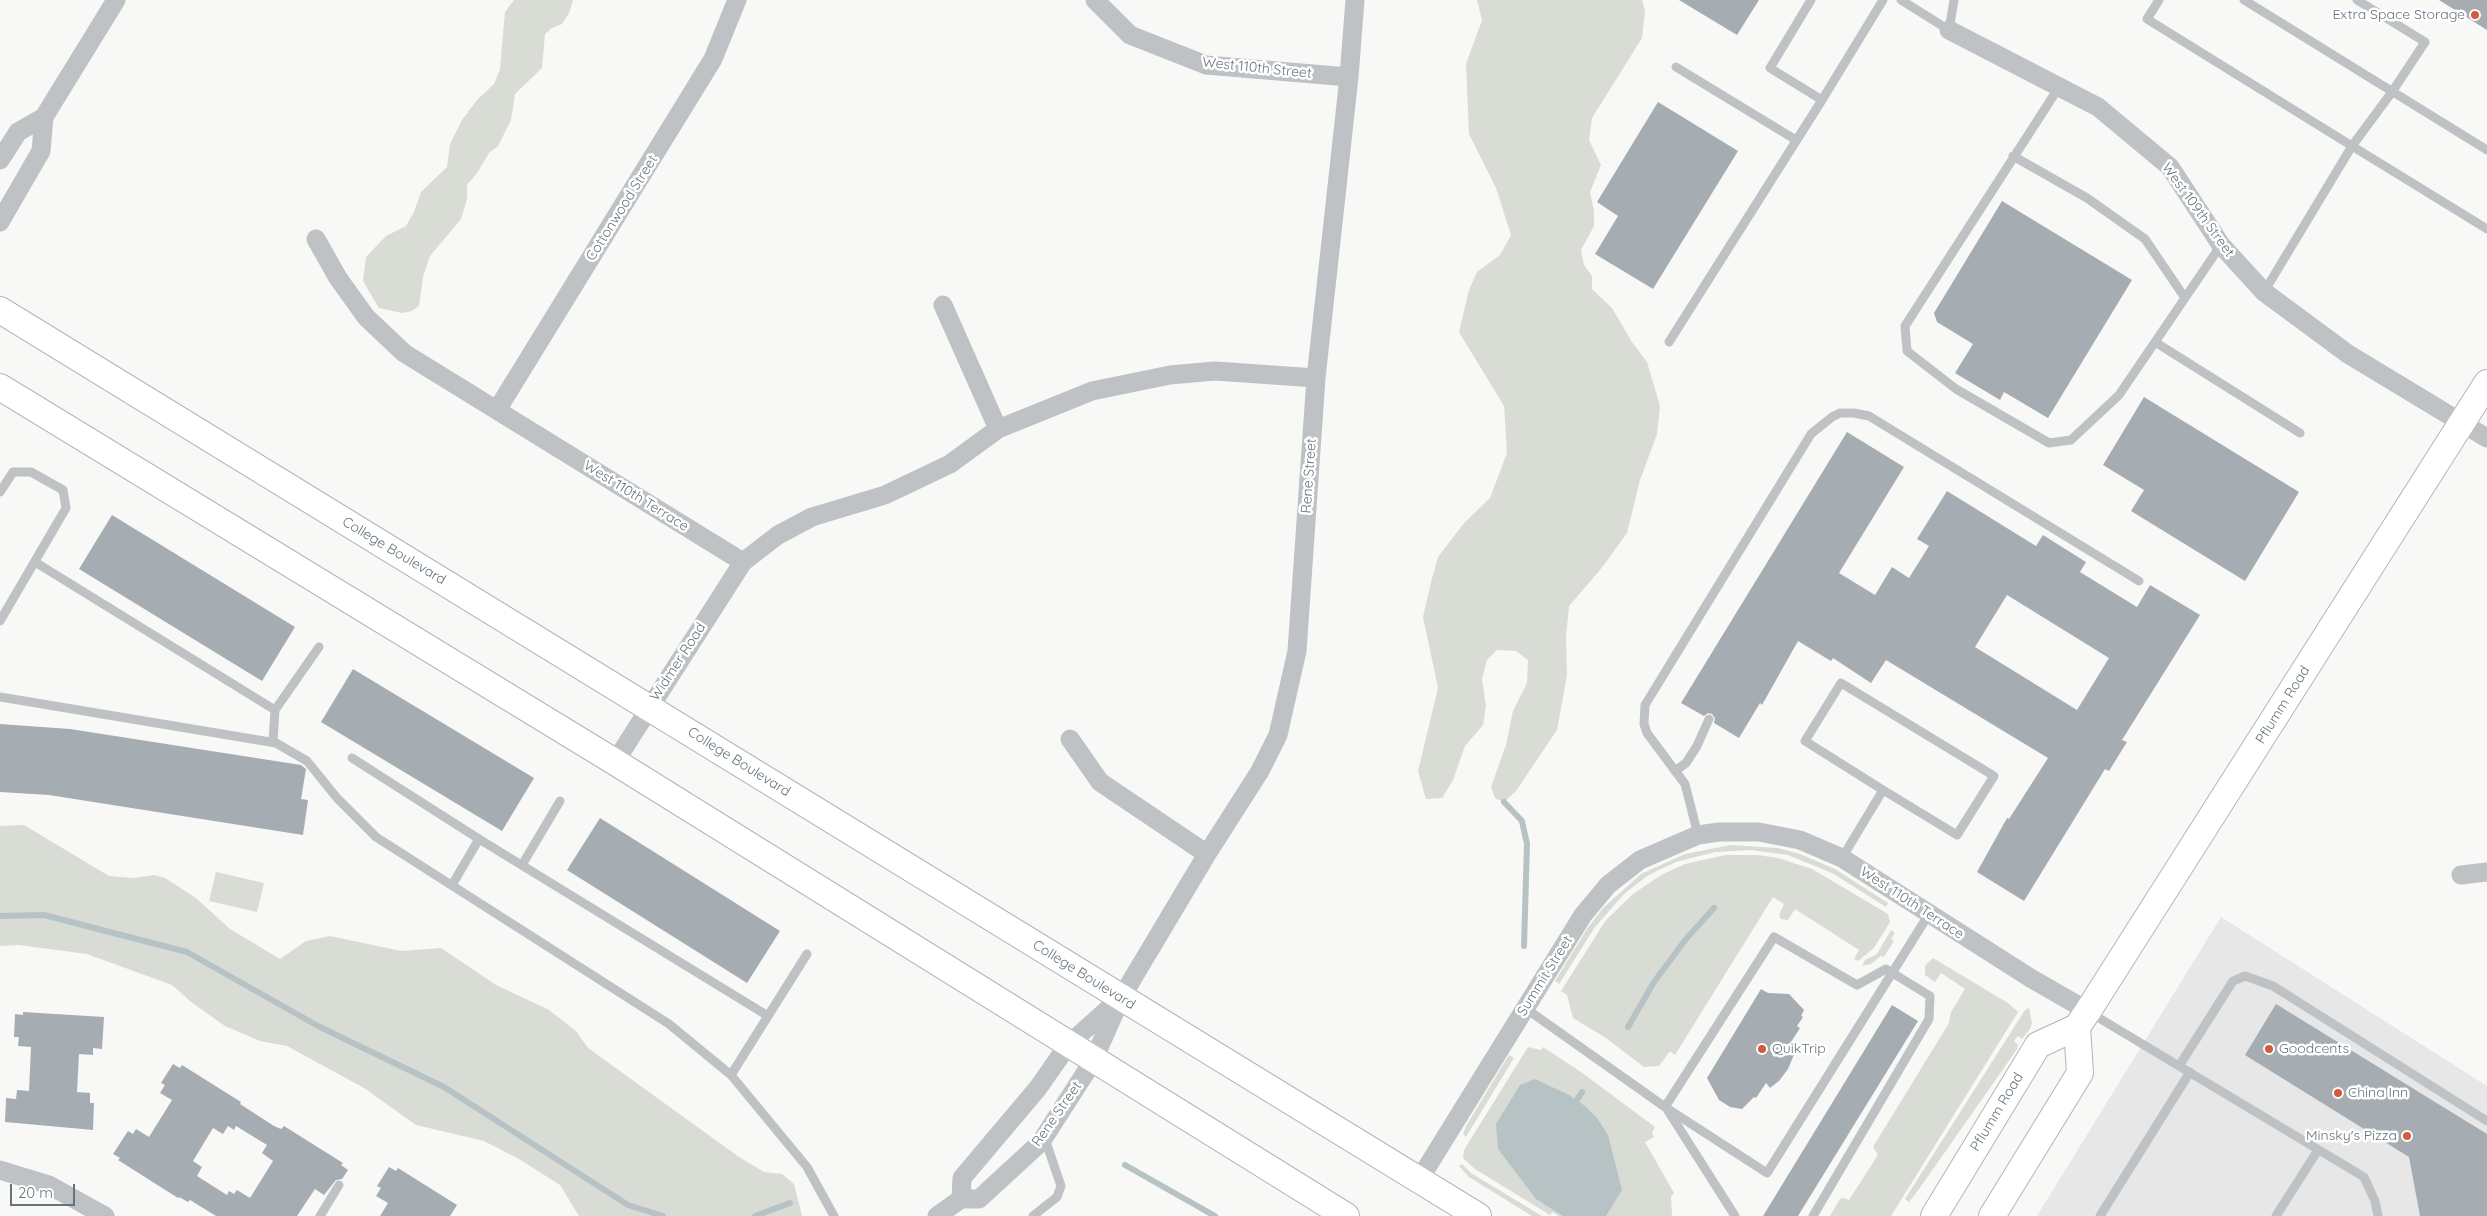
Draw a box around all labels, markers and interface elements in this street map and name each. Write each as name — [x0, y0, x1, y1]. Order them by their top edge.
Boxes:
place label: Extra Space Storage — [2332, 7, 2465, 23]
marker: Extra Space Storage — [2469, 9, 2481, 21]
street label: West 110th Street — [1202, 54, 1312, 82]
street label: Cottonwood Street — [583, 152, 661, 264]
street label: West 109th Street — [2158, 160, 2238, 260]
street label: Rene Street — [1298, 438, 1320, 514]
street label: West 110th Terrace — [580, 457, 692, 535]
street label: College Boulevard — [339, 513, 449, 589]
street label: Widmer Road — [647, 620, 709, 704]
street label: Pflumm Road — [2252, 663, 2314, 747]
street label: College Boulevard — [685, 724, 793, 800]
street label: West 110th Terrace — [1857, 863, 1967, 943]
street label: Summit Street — [1514, 933, 1576, 1019]
street label: College Boulevard — [1030, 937, 1138, 1013]
place label: QuikTrip — [1772, 1041, 1826, 1057]
place label: Goodcents — [2279, 1041, 2349, 1057]
marker: QuikTrip — [1756, 1043, 1768, 1055]
marker: Goodcents — [2263, 1043, 2275, 1055]
street label: Pflumm Road — [1967, 1070, 2027, 1154]
street label: Rene Street — [1029, 1078, 1085, 1150]
place label: China Inn — [2348, 1085, 2408, 1101]
marker: China Inn — [2332, 1087, 2344, 1099]
place label: Minsky's Pizza — [2306, 1128, 2397, 1144]
marker: Minsky's Pizza — [2401, 1130, 2413, 1142]
scale bar — [12, 1174, 78, 1206]
text: 20 m — [18, 1183, 53, 1202]

